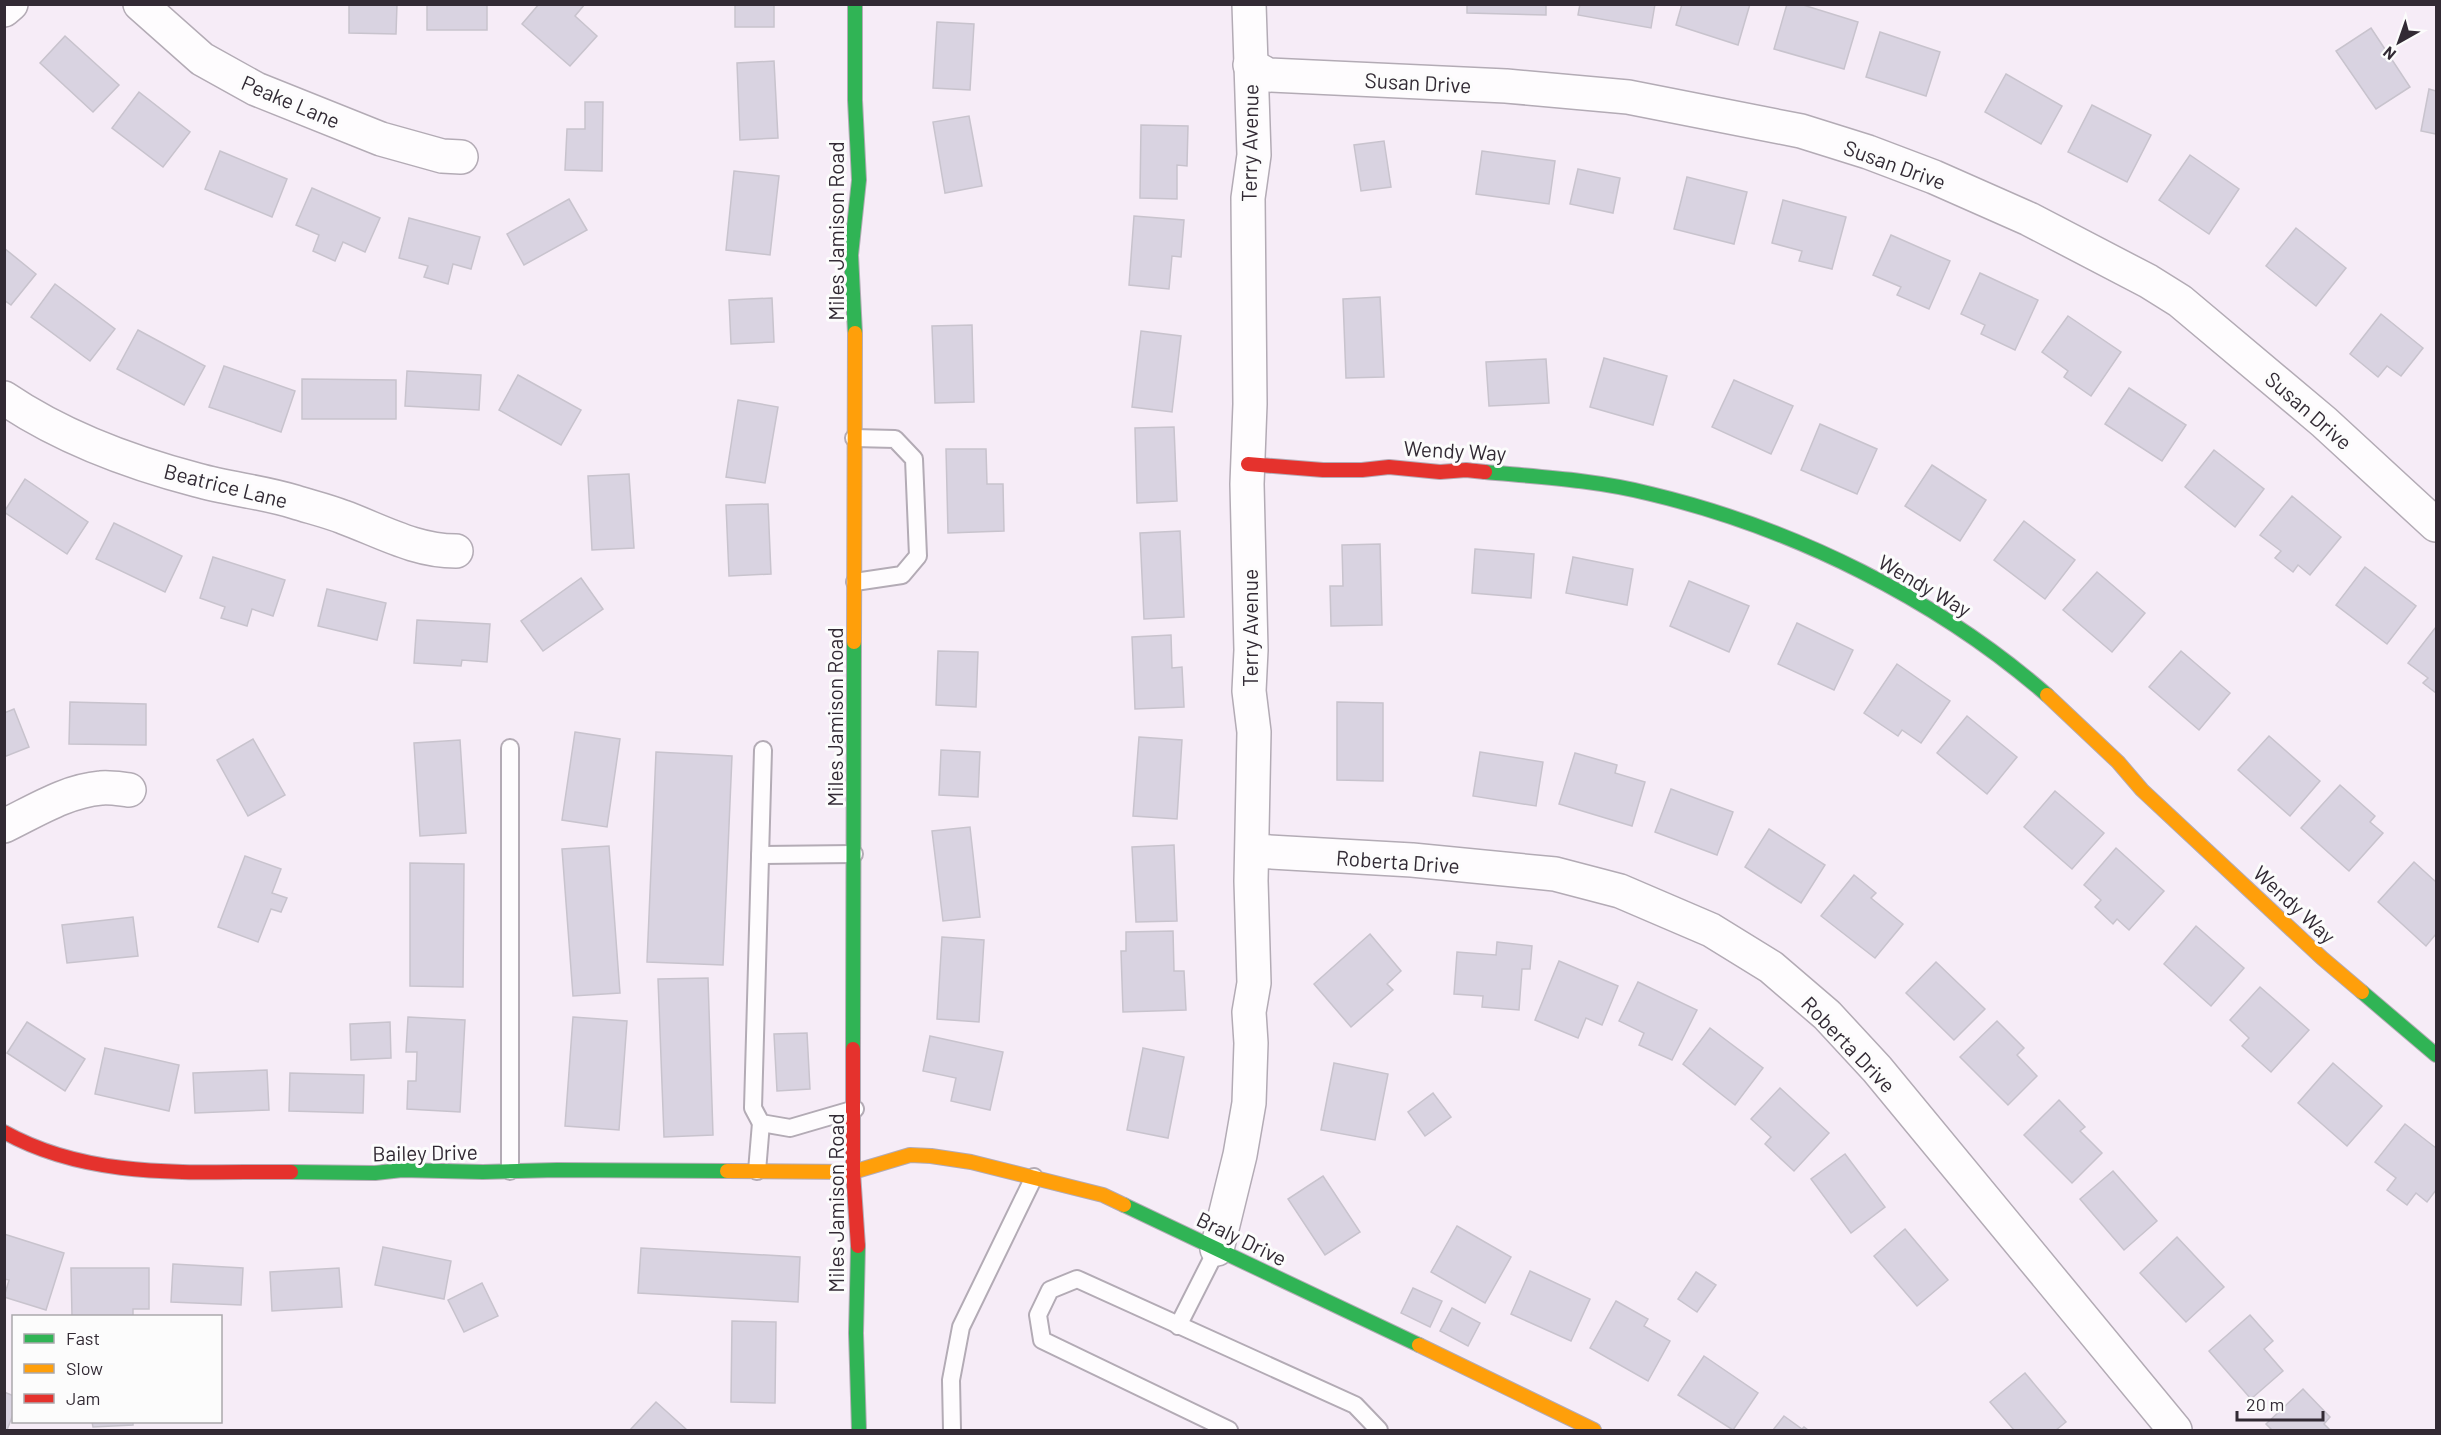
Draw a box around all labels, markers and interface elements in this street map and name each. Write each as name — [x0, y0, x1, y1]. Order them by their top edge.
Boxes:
north arrow — [2369, 12, 2429, 72]
text: N — [2379, 43, 2399, 65]
street label: Susan Drive — [1364, 67, 1472, 97]
street label: Peake Lane — [238, 69, 344, 133]
street label: Terry Avenue — [1235, 84, 1263, 202]
street label: Susan Drive — [1841, 134, 1949, 194]
street label: Miles Jamison Road — [823, 141, 848, 321]
street label: Susan Drive — [2261, 366, 2357, 454]
street label: Wendy Way — [1403, 435, 1507, 465]
street label: Beatrice Lane — [161, 458, 291, 512]
street label: Wendy Way — [1874, 548, 1976, 622]
street label: Terry Avenue — [1237, 569, 1262, 687]
street label: Miles Jamison Road — [822, 627, 847, 807]
street label: Roberta Drive — [1335, 844, 1461, 878]
street label: Wendy Way — [2249, 860, 2341, 948]
street label: Roberta Drive — [1797, 991, 1901, 1097]
street label: Miles Jamison Road — [823, 1113, 848, 1293]
street label: Bailey Drive — [372, 1139, 478, 1165]
street label: Braly Drive — [1193, 1206, 1291, 1270]
legend — [12, 1315, 222, 1423]
text: Fast — [66, 1327, 100, 1349]
text: Slow — [66, 1357, 103, 1379]
scale bar — [2237, 1384, 2322, 1422]
text: Jam — [66, 1387, 100, 1409]
text: 20 m — [2246, 1393, 2284, 1415]

